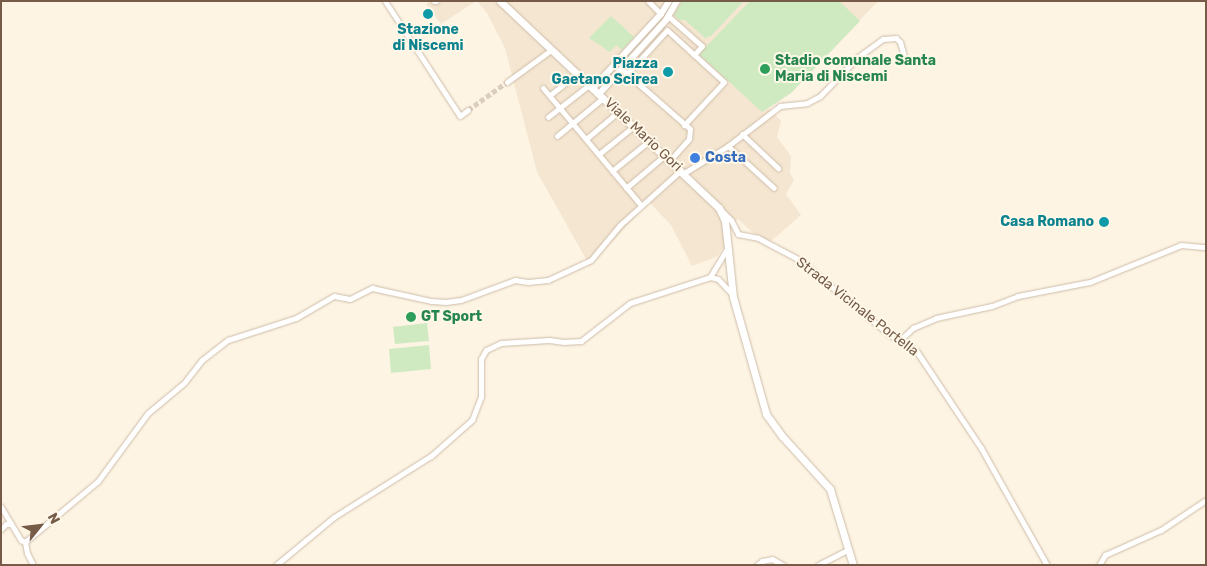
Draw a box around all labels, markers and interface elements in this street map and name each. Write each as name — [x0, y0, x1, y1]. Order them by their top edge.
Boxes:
marker: Stazione di Niscemi — [422, 8, 434, 20]
place label: Stazione di Niscemi — [392, 22, 464, 54]
place label: Stadio comunale Santa Maria di Niscemi — [775, 53, 936, 85]
place label: Piazza Gaetano Scirea — [552, 56, 658, 88]
marker: Stadio comunale Santa Maria di Niscemi — [759, 63, 771, 75]
marker: Piazza Gaetano Scirea — [662, 66, 674, 78]
street label: Viale Mario Gori — [601, 95, 685, 175]
place label: Costa — [705, 150, 746, 166]
marker: Costa — [689, 152, 701, 164]
place label: Casa Romano — [1000, 214, 1094, 230]
marker: Casa Romano — [1098, 216, 1110, 228]
street label: Strada Vicinale Portella — [792, 254, 922, 360]
place label: GT Sport — [421, 309, 482, 325]
marker: GT Sport — [405, 311, 417, 323]
north arrow — [15, 501, 65, 551]
text: N — [44, 510, 63, 527]

